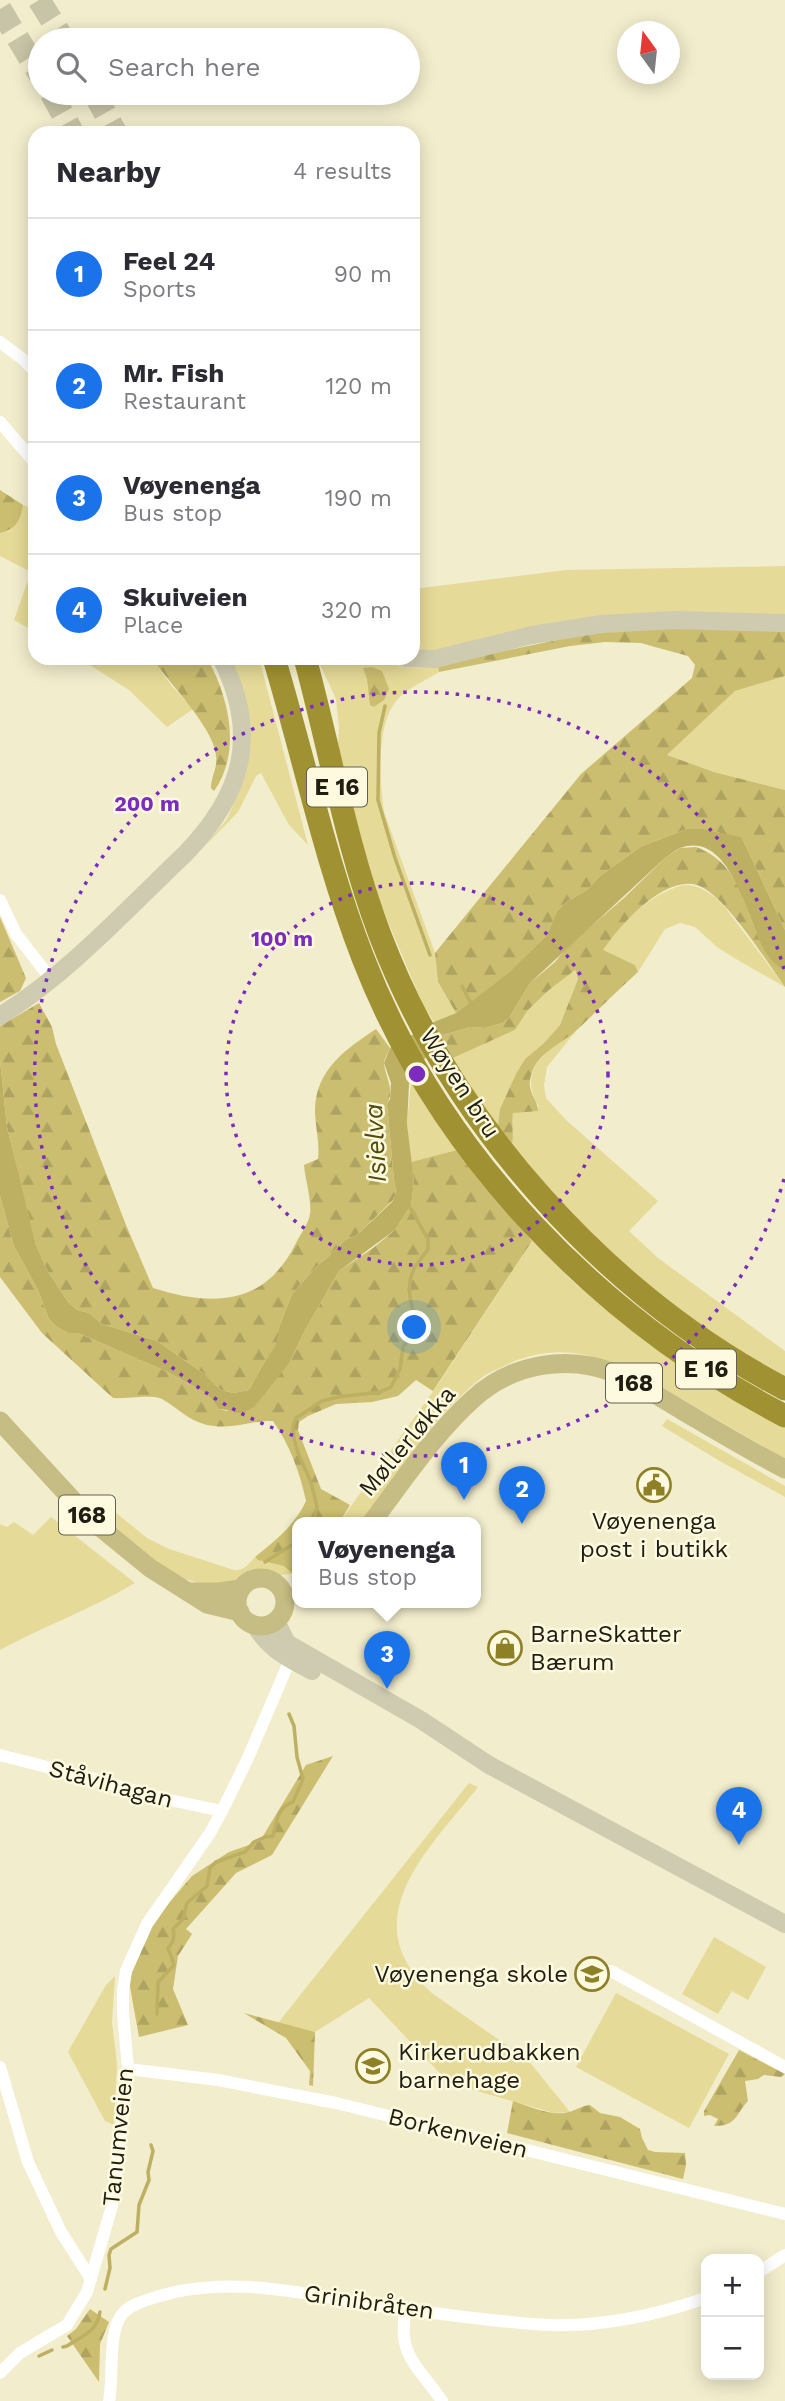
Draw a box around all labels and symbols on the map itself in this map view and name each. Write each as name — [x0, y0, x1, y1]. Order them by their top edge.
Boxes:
north arrow — [617, 21, 680, 84]
road number: E 16 — [307, 768, 367, 806]
text: 200 m — [114, 791, 180, 816]
text: 100 m — [251, 926, 313, 951]
street label: Wøyen bru — [414, 1023, 506, 1143]
centre of rings — [405, 1062, 429, 1086]
water label: Isielva — [358, 1103, 392, 1183]
your location — [397, 1310, 431, 1344]
road number: E 16 — [676, 1350, 736, 1388]
road number: 168 — [606, 1364, 662, 1402]
street label: Møllerløkka — [353, 1380, 461, 1502]
pin: 1 — [441, 1442, 487, 1500]
pin: 2 — [499, 1466, 545, 1524]
public building icon: Vøyenenga post i butikk — [635, 1466, 673, 1504]
road number: 168 — [59, 1496, 115, 1534]
place label: Vøyenenga post i butikk — [580, 1507, 729, 1563]
place label: BarneSkatter Bærum — [530, 1620, 682, 1676]
shop icon: BarneSkatter Bærum — [486, 1629, 524, 1667]
pin: 3 — [364, 1631, 410, 1689]
street label: Ståvihagan — [46, 1754, 176, 1814]
pin: 4 — [716, 1787, 762, 1845]
school or university icon: Vøyenenga skole — [573, 1955, 611, 1993]
place label: Vøyenenga skole — [374, 1960, 568, 1988]
place label: Kirkerudbakken barnehage — [398, 2038, 581, 2094]
school or university icon: Kirkerudbakken barnehage — [354, 2047, 392, 2085]
street label: Tanumveien — [97, 2066, 139, 2208]
street label: Borkenveien — [385, 2102, 531, 2164]
street label: Grinibråten — [302, 2279, 436, 2325]

